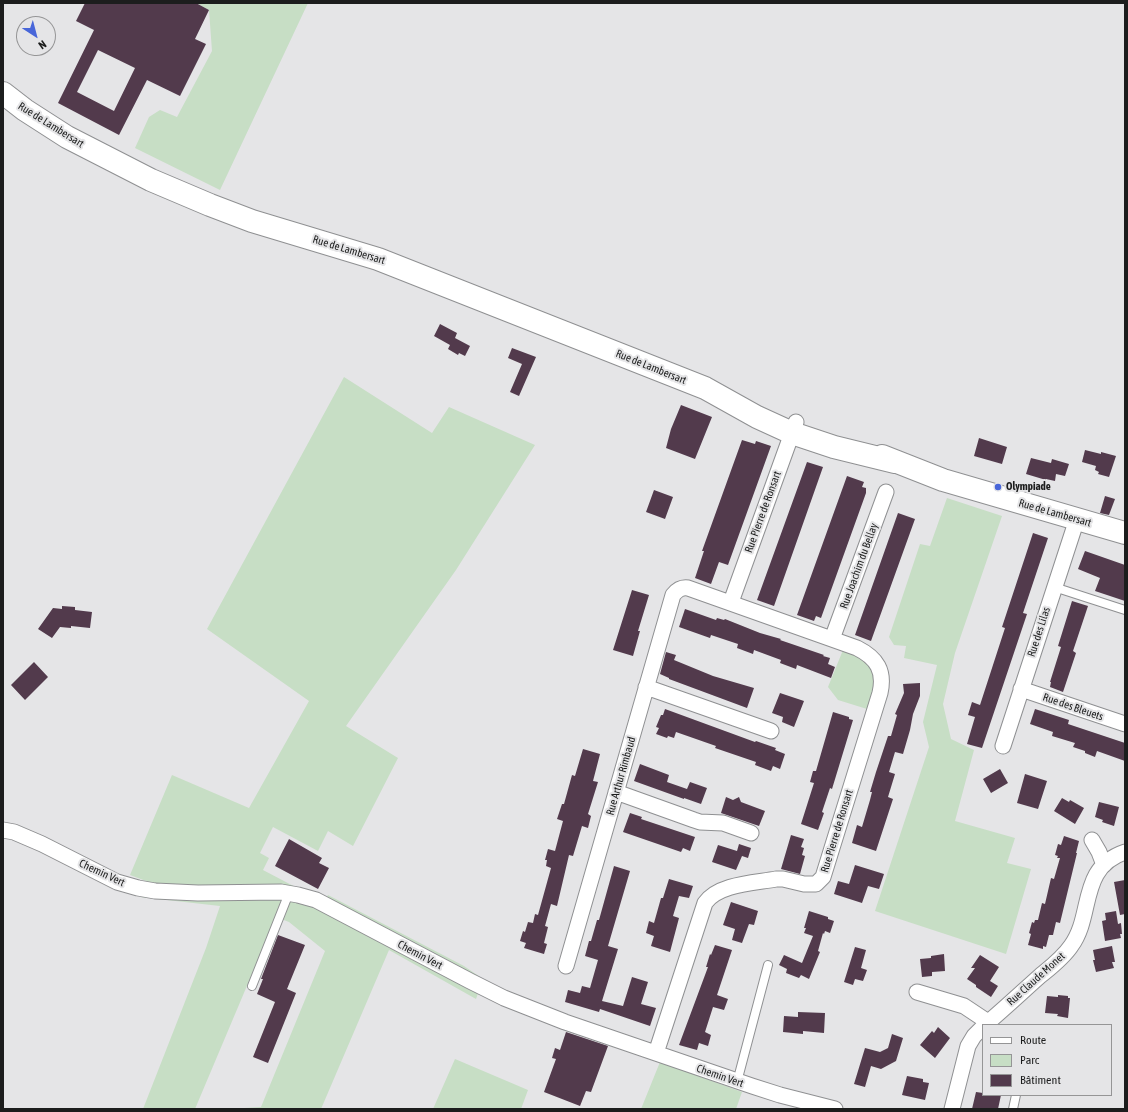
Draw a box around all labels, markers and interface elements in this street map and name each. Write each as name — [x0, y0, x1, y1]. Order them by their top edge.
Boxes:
north arrow — [16, 16, 56, 56]
text: N — [36, 38, 49, 52]
street label: Rue de Lambersart — [16, 100, 86, 150]
street label: Rue de Lambersart — [311, 233, 387, 267]
street label: Rue de Lambersart — [614, 347, 688, 387]
street label: Rue Pierre de Ronsart — [742, 469, 784, 555]
place label: Olympiade — [1006, 480, 1051, 494]
marker: Olympiade — [993, 482, 1003, 492]
street label: Rue de Lambersart — [1017, 496, 1093, 530]
street label: Rue Joachim du Bellay — [837, 521, 881, 611]
street label: Rue des Lilas — [1025, 605, 1053, 659]
street label: Rue des Bleuets — [1041, 690, 1105, 724]
street label: Rue Arthur Rimbaud — [603, 735, 639, 817]
street label: Rue Pierre de Ronsart — [818, 788, 856, 874]
street label: Chemin Vert — [77, 857, 127, 889]
street label: Chemin Vert — [395, 938, 445, 972]
street label: Rue Claude Monet — [1004, 950, 1068, 1008]
legend — [982, 1024, 1112, 1096]
text: Route — [1020, 1033, 1046, 1047]
text: Parc — [1020, 1053, 1039, 1067]
street label: Chemin Vert — [695, 1062, 745, 1090]
text: Bâtiment — [1020, 1073, 1061, 1087]

